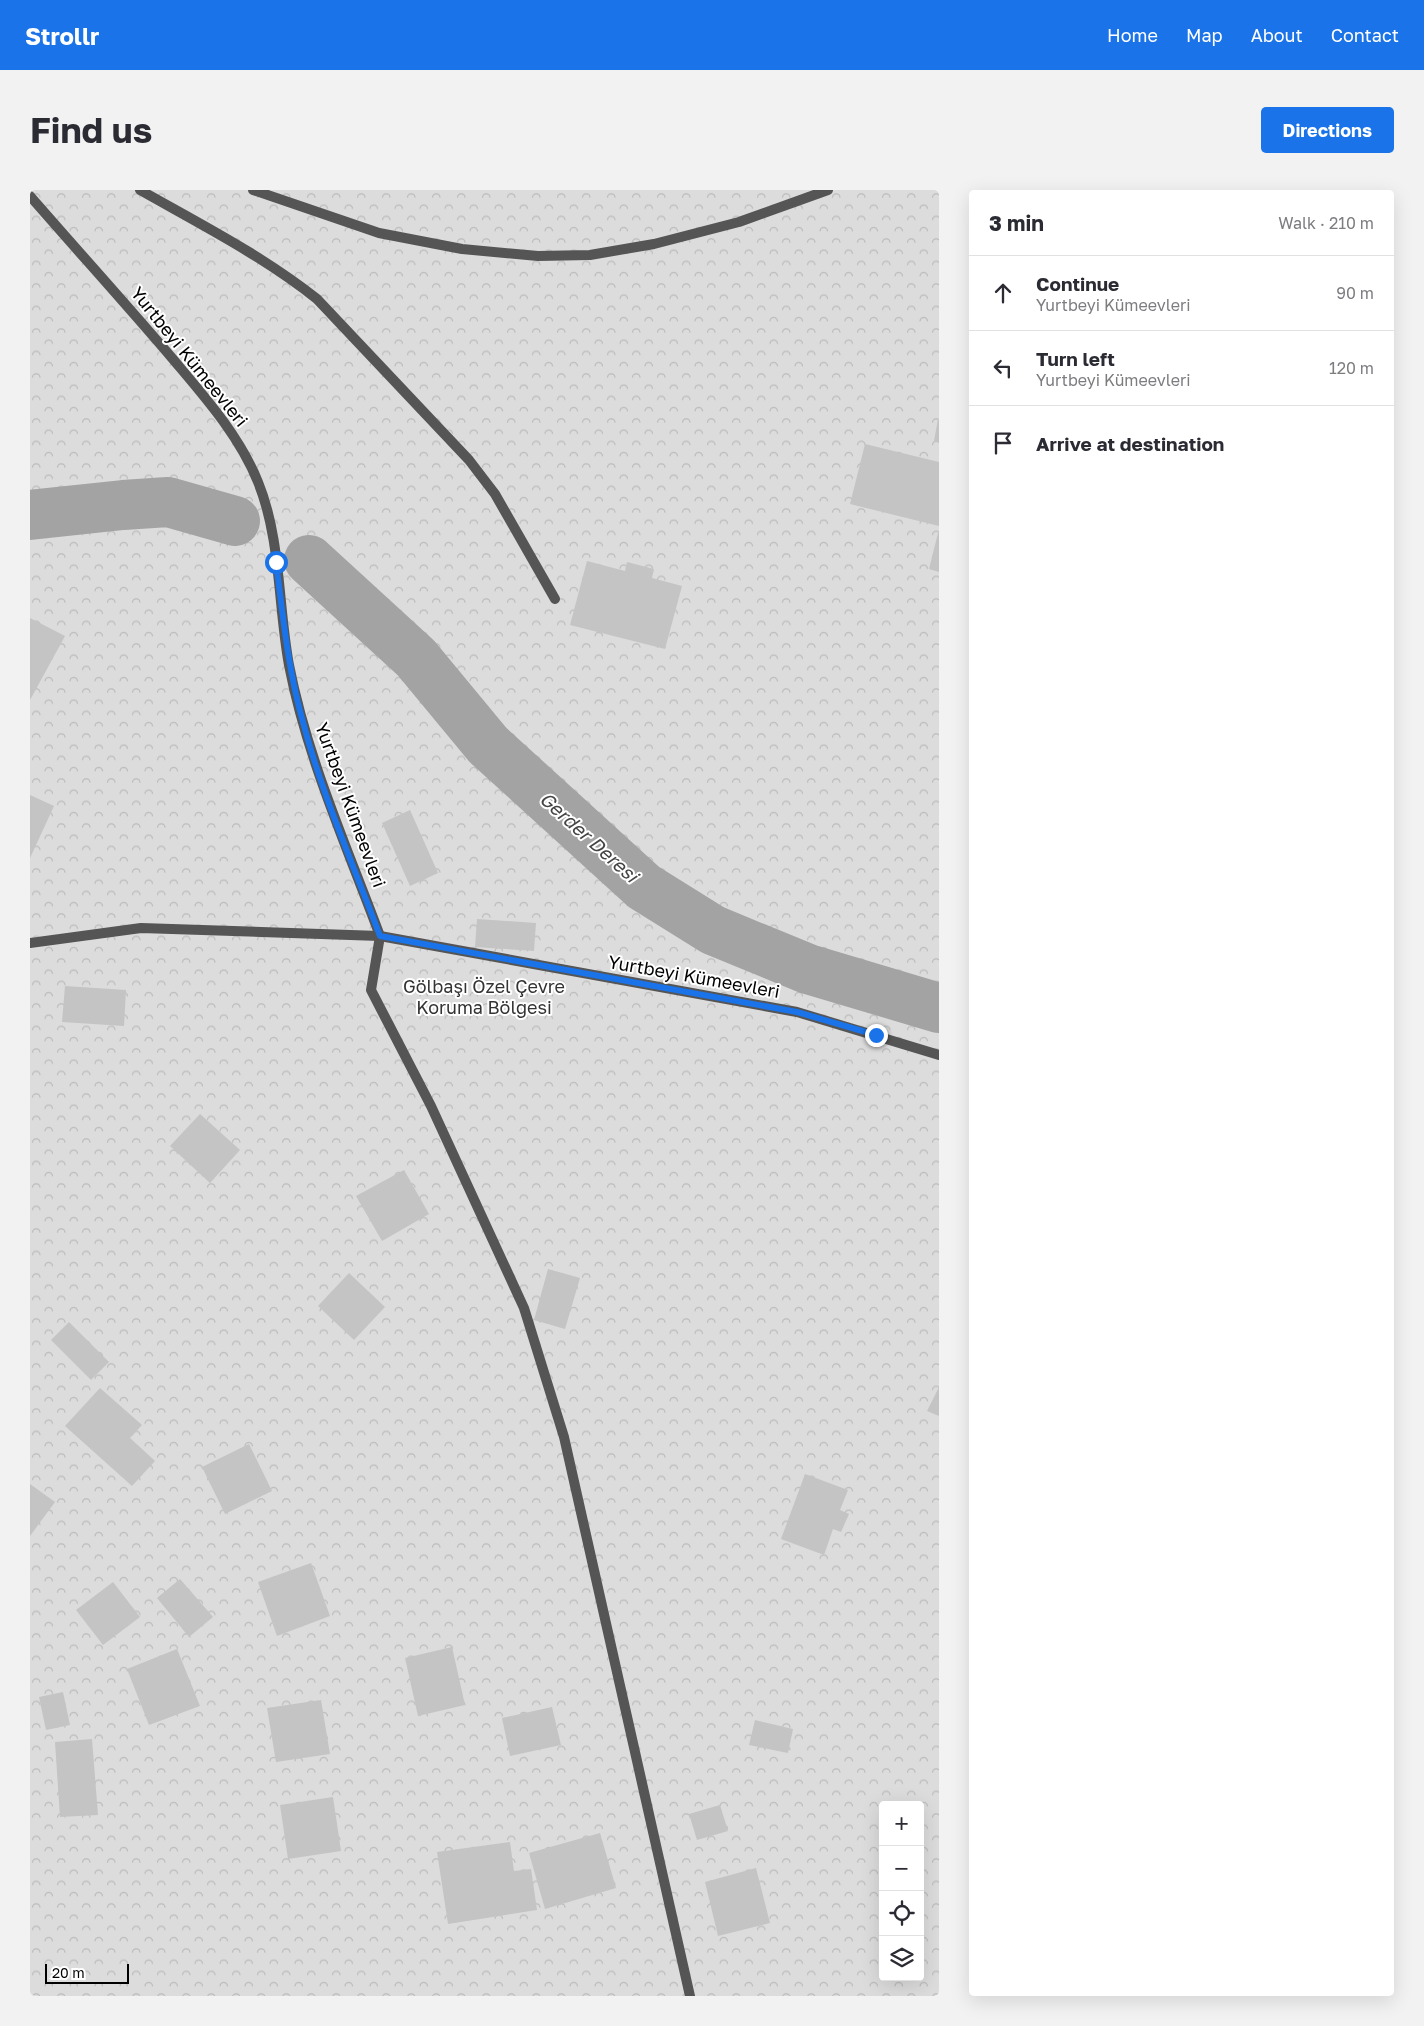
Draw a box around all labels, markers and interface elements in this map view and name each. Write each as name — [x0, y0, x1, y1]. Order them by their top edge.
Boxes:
text: Strollr — [25, 21, 99, 50]
text: Home — [1107, 24, 1158, 46]
text: Map — [1186, 24, 1223, 46]
text: About — [1251, 24, 1303, 46]
text: Contact — [1331, 24, 1399, 46]
button: Directions — [1261, 107, 1394, 153]
text: Find us — [30, 109, 152, 151]
text: 3 min — [989, 210, 1044, 236]
text: Walk · 210 m — [1278, 213, 1374, 233]
text: Continue — [1036, 272, 1119, 295]
icon: ahead — [989, 279, 1017, 307]
street label: Yurtbeyi Kümeevleri — [127, 282, 253, 431]
text: 90 m — [1336, 283, 1374, 303]
text: Yurtbeyi Kümeevleri — [1036, 295, 1191, 315]
text: Turn left — [1036, 347, 1115, 370]
icon: left — [989, 354, 1017, 382]
text: 120 m — [1329, 358, 1374, 378]
text: Yurtbeyi Kümeevleri — [1036, 370, 1191, 390]
icon: arrive — [989, 429, 1017, 457]
text: Arrive at destination — [1036, 432, 1224, 455]
route start — [265, 551, 288, 574]
street label: Yurtbeyi Kümeevleri — [311, 719, 391, 890]
water label: Gerder Deresi — [535, 787, 645, 888]
street label: Yurtbeyi Kümeevleri — [607, 950, 782, 1002]
park label: Gölbaşı Özel Çevre Koruma Bölgesi — [403, 975, 565, 1018]
route end — [865, 1024, 888, 1047]
map controls — [879, 1801, 924, 1981]
button: + — [879, 1801, 924, 1846]
button: − — [879, 1846, 924, 1891]
button: locate — [879, 1891, 924, 1936]
button: layers — [879, 1936, 924, 1981]
scale bar — [45, 1961, 129, 1984]
text: 20 m — [52, 1964, 85, 1981]

